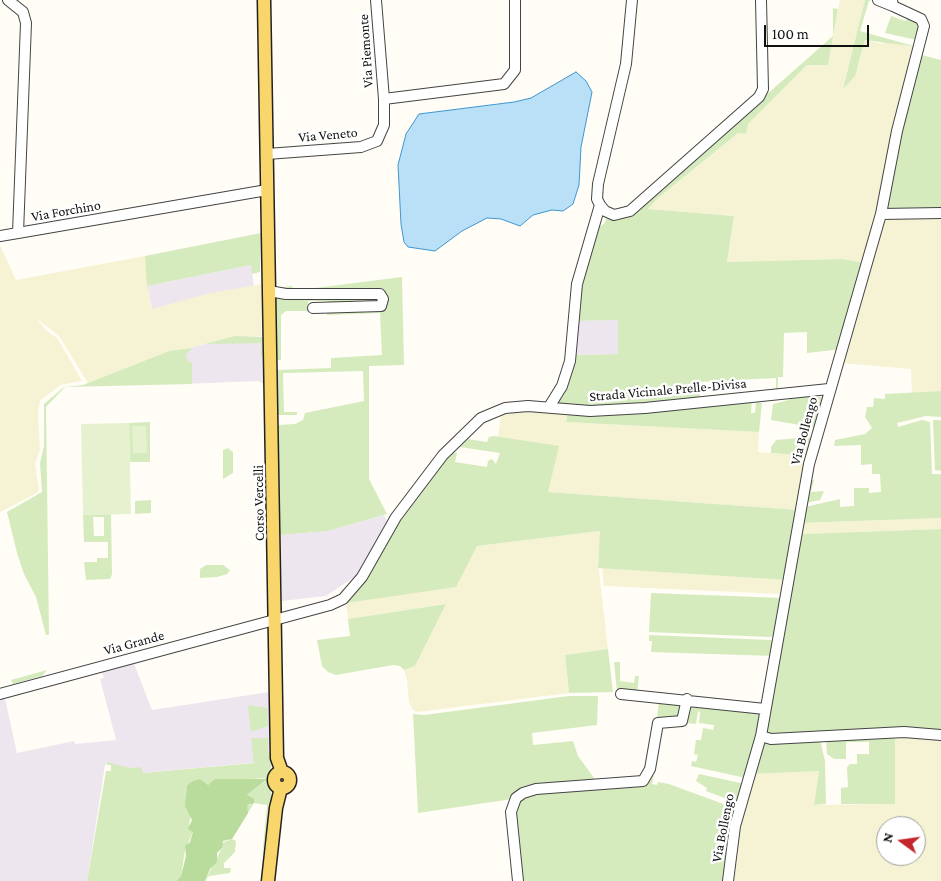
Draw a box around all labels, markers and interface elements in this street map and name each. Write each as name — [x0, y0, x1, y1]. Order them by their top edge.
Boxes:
street label: Via Piemonte — [355, 14, 377, 88]
scale bar — [766, 15, 871, 47]
text: 100 m — [772, 26, 809, 42]
street label: Via Veneto — [298, 124, 358, 146]
street label: Via Forchino — [30, 197, 102, 225]
street label: Strada Vicinale Prelle-Divisa — [589, 375, 747, 405]
street label: Via Bollengo — [787, 395, 821, 467]
street label: Corso Vercelli — [250, 465, 268, 541]
street label: Via Grande — [102, 627, 166, 659]
street label: Via Bollengo — [708, 792, 738, 864]
north arrow — [876, 816, 926, 866]
text: N — [878, 831, 896, 844]

